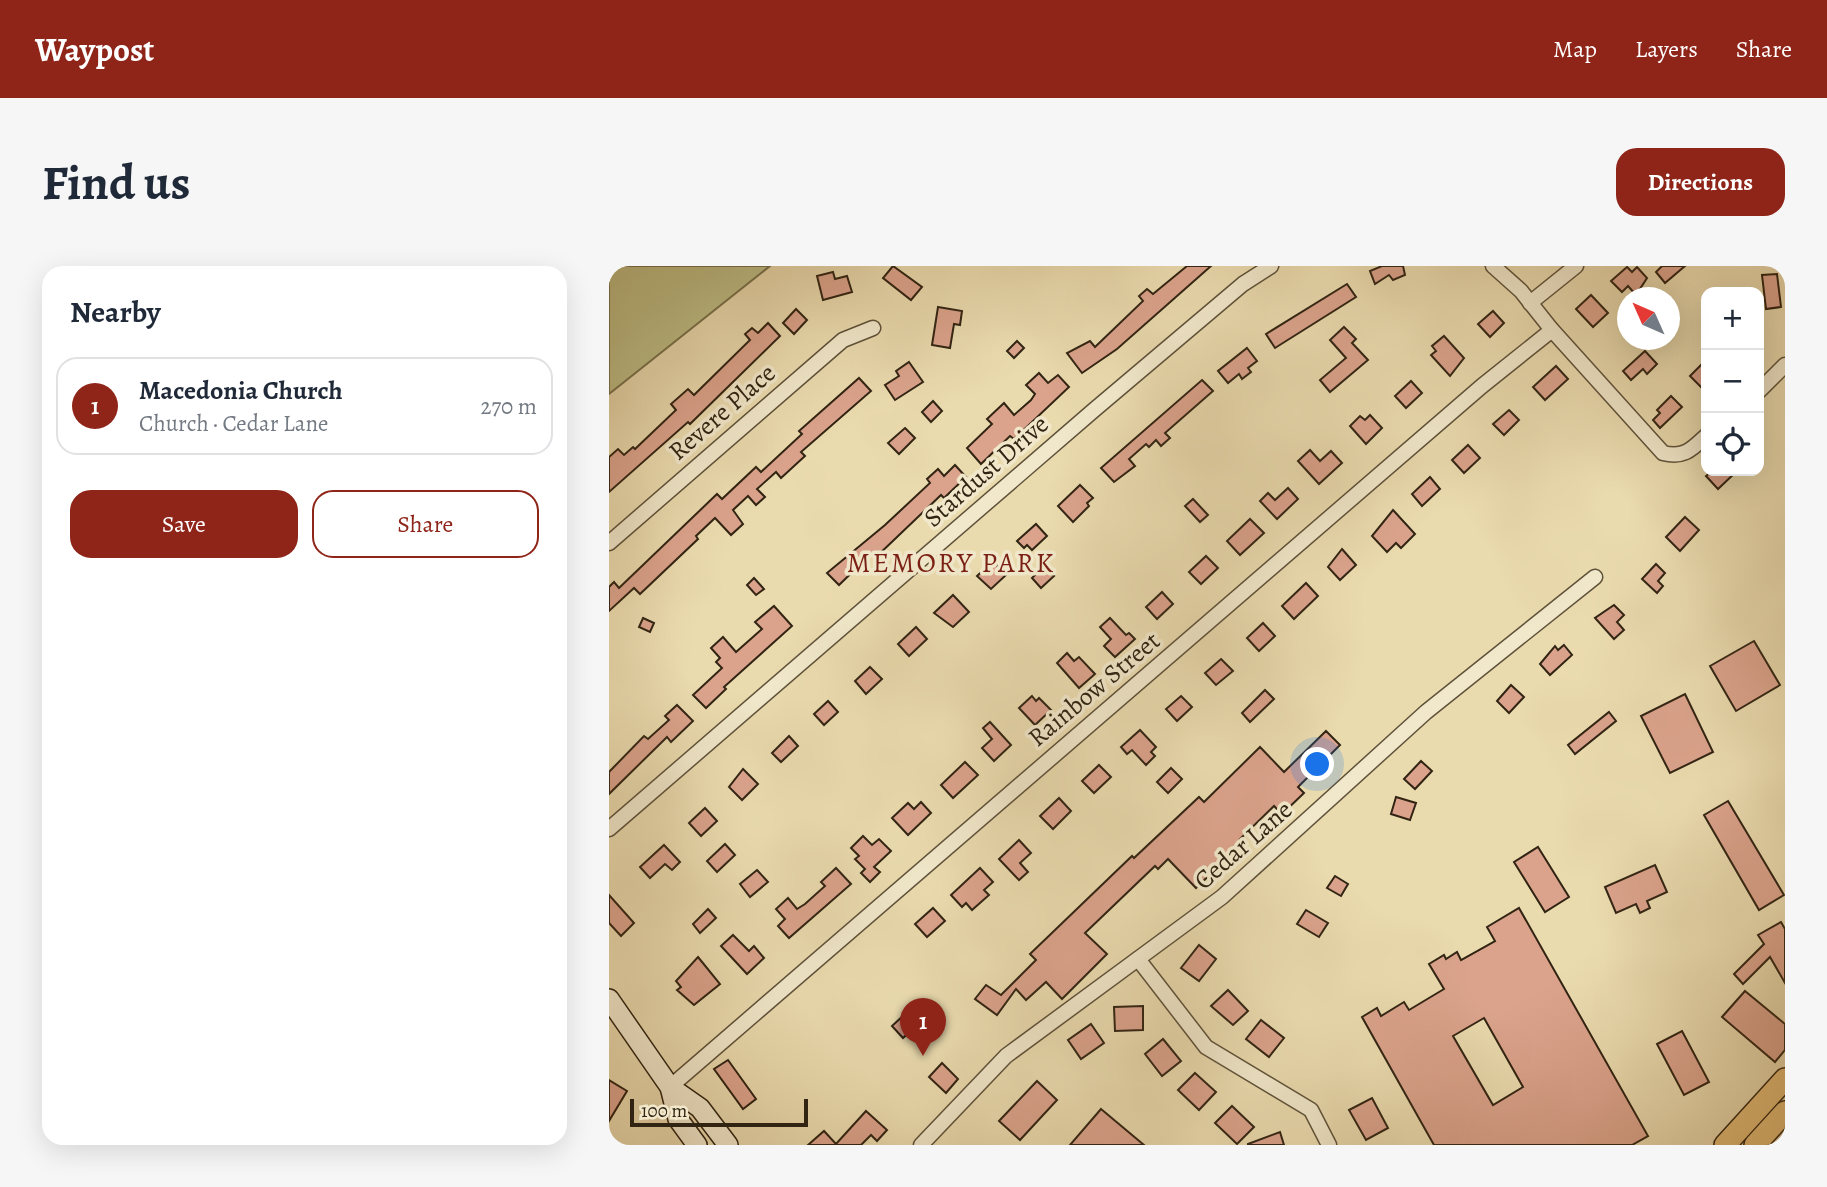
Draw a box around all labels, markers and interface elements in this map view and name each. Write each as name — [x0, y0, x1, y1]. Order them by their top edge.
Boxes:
text: Waypost — [35, 27, 154, 72]
text: Map — [1553, 33, 1597, 65]
text: Layers — [1635, 33, 1698, 65]
text: Share — [1736, 33, 1792, 65]
button: Directions — [1616, 148, 1785, 216]
text: Find us — [42, 149, 190, 216]
north arrow — [1617, 287, 1680, 350]
map controls — [1701, 287, 1764, 476]
button: + — [1701, 287, 1764, 350]
text: Nearby — [70, 292, 161, 332]
button: − — [1701, 350, 1764, 413]
street label: Revere Place — [661, 356, 783, 468]
text: Macedonia Church — [139, 373, 343, 408]
text: 1 — [91, 391, 99, 422]
text: 270 m — [480, 391, 537, 422]
street label: Stardust Drive — [916, 407, 1056, 535]
text: Church · Cedar Lane — [139, 408, 328, 439]
button: locate — [1701, 413, 1764, 476]
button: Save — [70, 490, 298, 558]
button: Share — [312, 490, 539, 558]
district label: MEMORY PARK — [847, 544, 1055, 582]
street label: Rainbow Street — [1021, 623, 1168, 755]
your location — [1300, 747, 1334, 781]
street label: Cedar Lane — [1186, 792, 1300, 898]
pin: 1 — [900, 998, 946, 1056]
scale bar — [630, 1096, 809, 1128]
text: 100 m — [641, 1098, 687, 1124]

